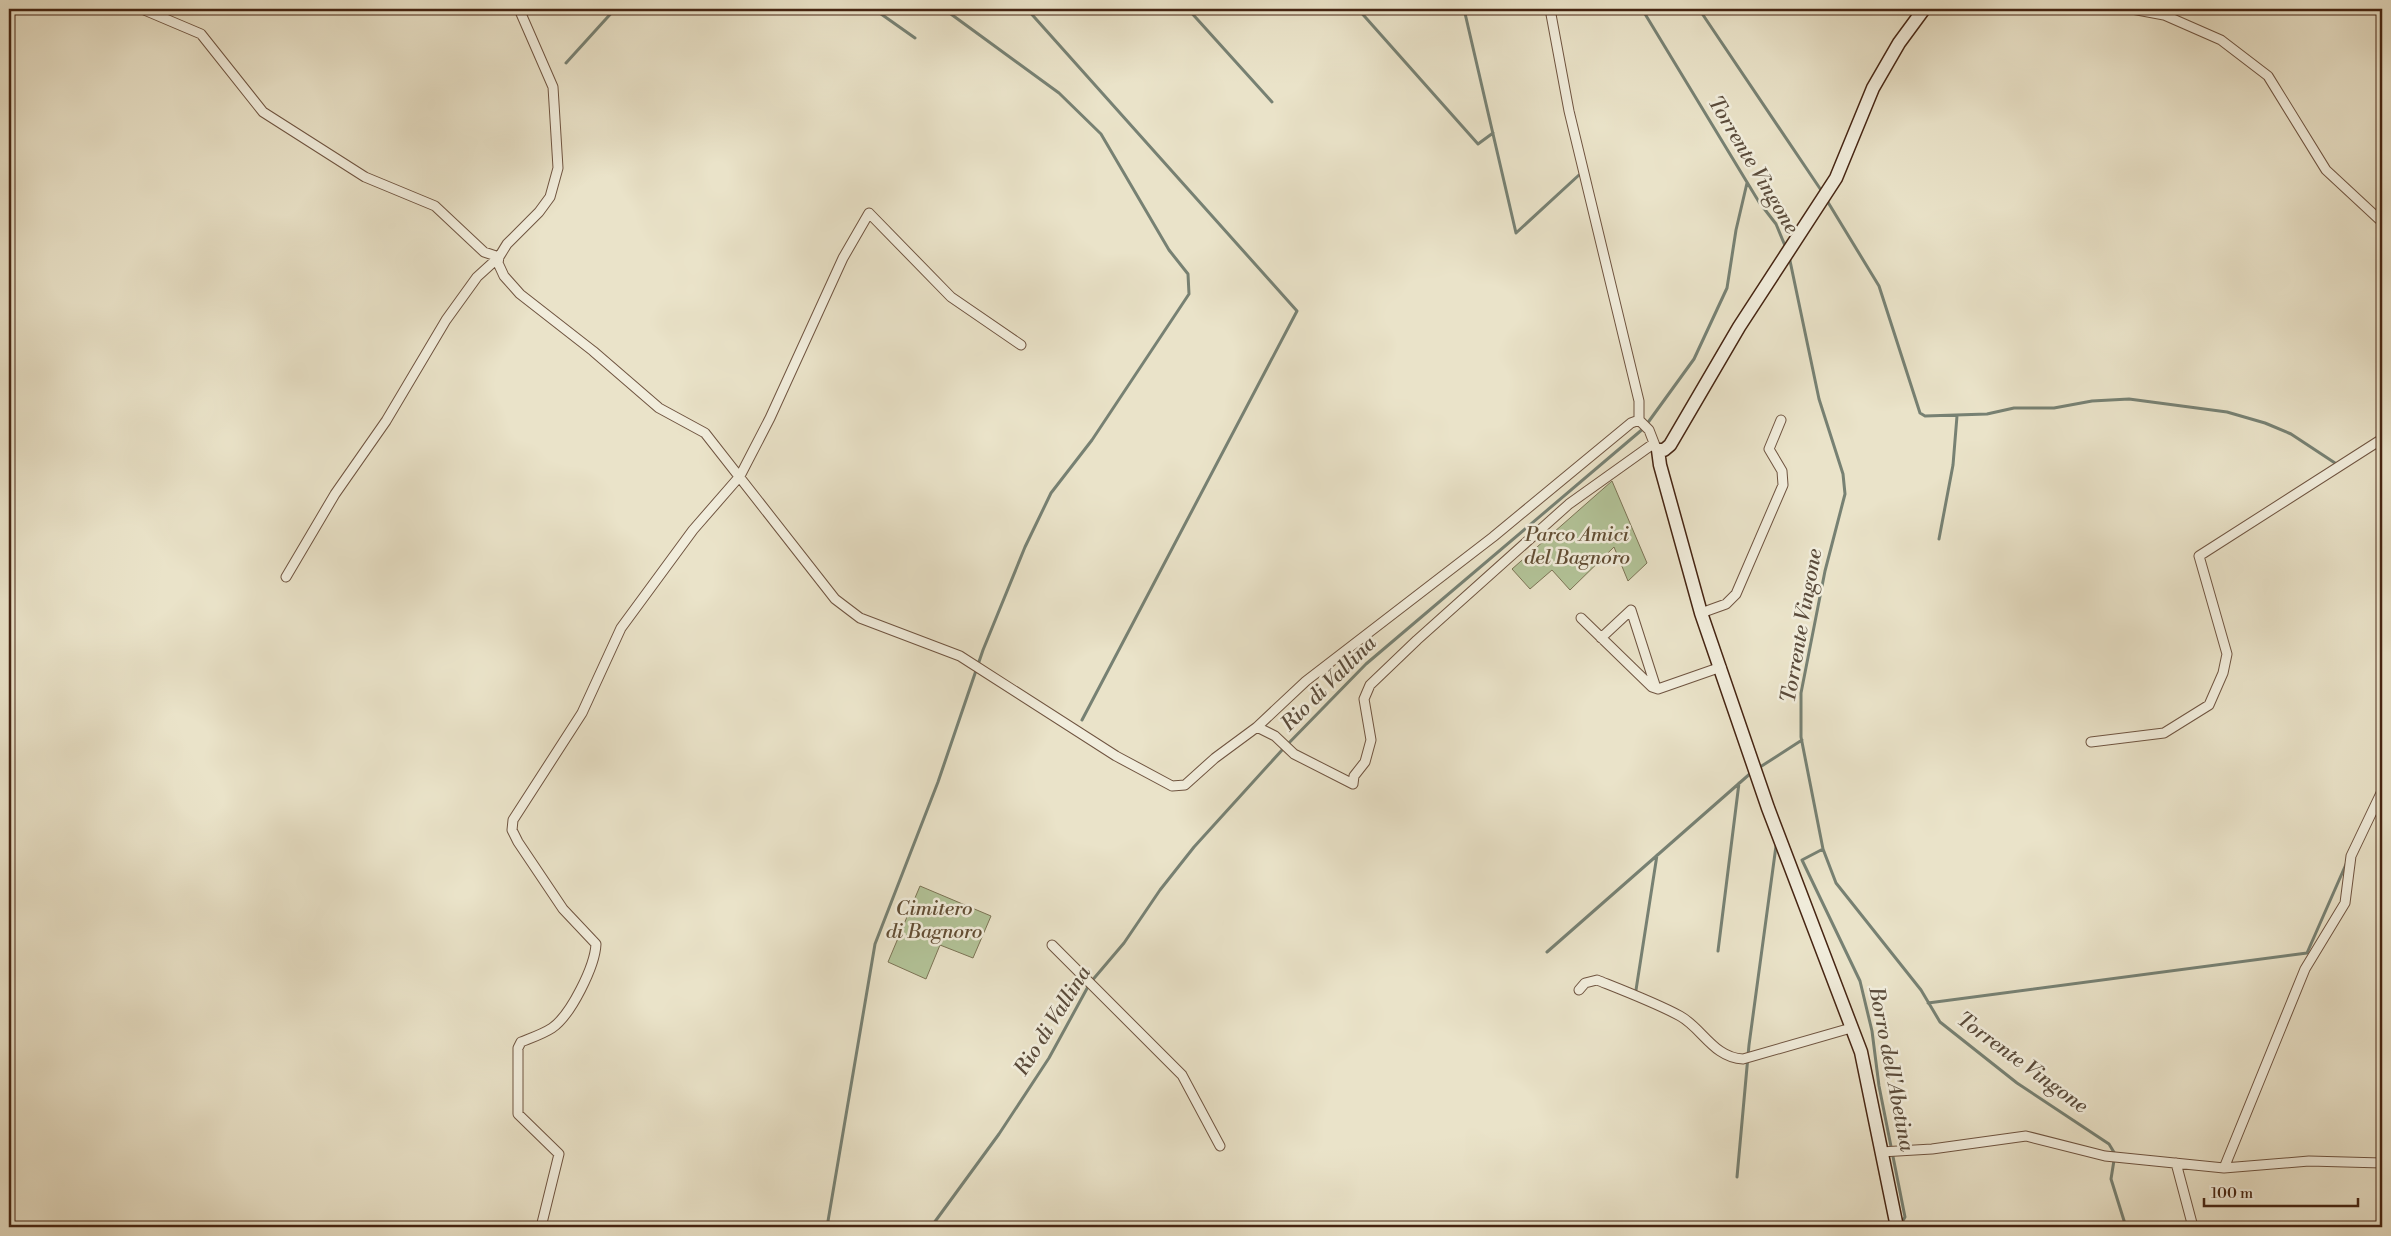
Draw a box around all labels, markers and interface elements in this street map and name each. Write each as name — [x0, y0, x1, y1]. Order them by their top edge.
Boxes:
water label: Torrente Vingone — [1702, 91, 1805, 239]
park label: Parco Amici del Bagnoro — [1524, 523, 1630, 571]
water label: Torrente Vingone — [1776, 546, 1828, 705]
water label: Rio di Vallina — [1275, 631, 1382, 738]
park label: Cimitero di Bagnoro — [886, 897, 982, 945]
water label: Rio di Vallina — [1008, 961, 1097, 1082]
water label: Borro dell'Abetina — [1862, 984, 1920, 1154]
water label: Torrente Vingone — [1951, 1006, 2093, 1120]
scale bar — [2204, 1176, 2357, 1208]
text: 100 m — [2211, 1184, 2253, 1203]

